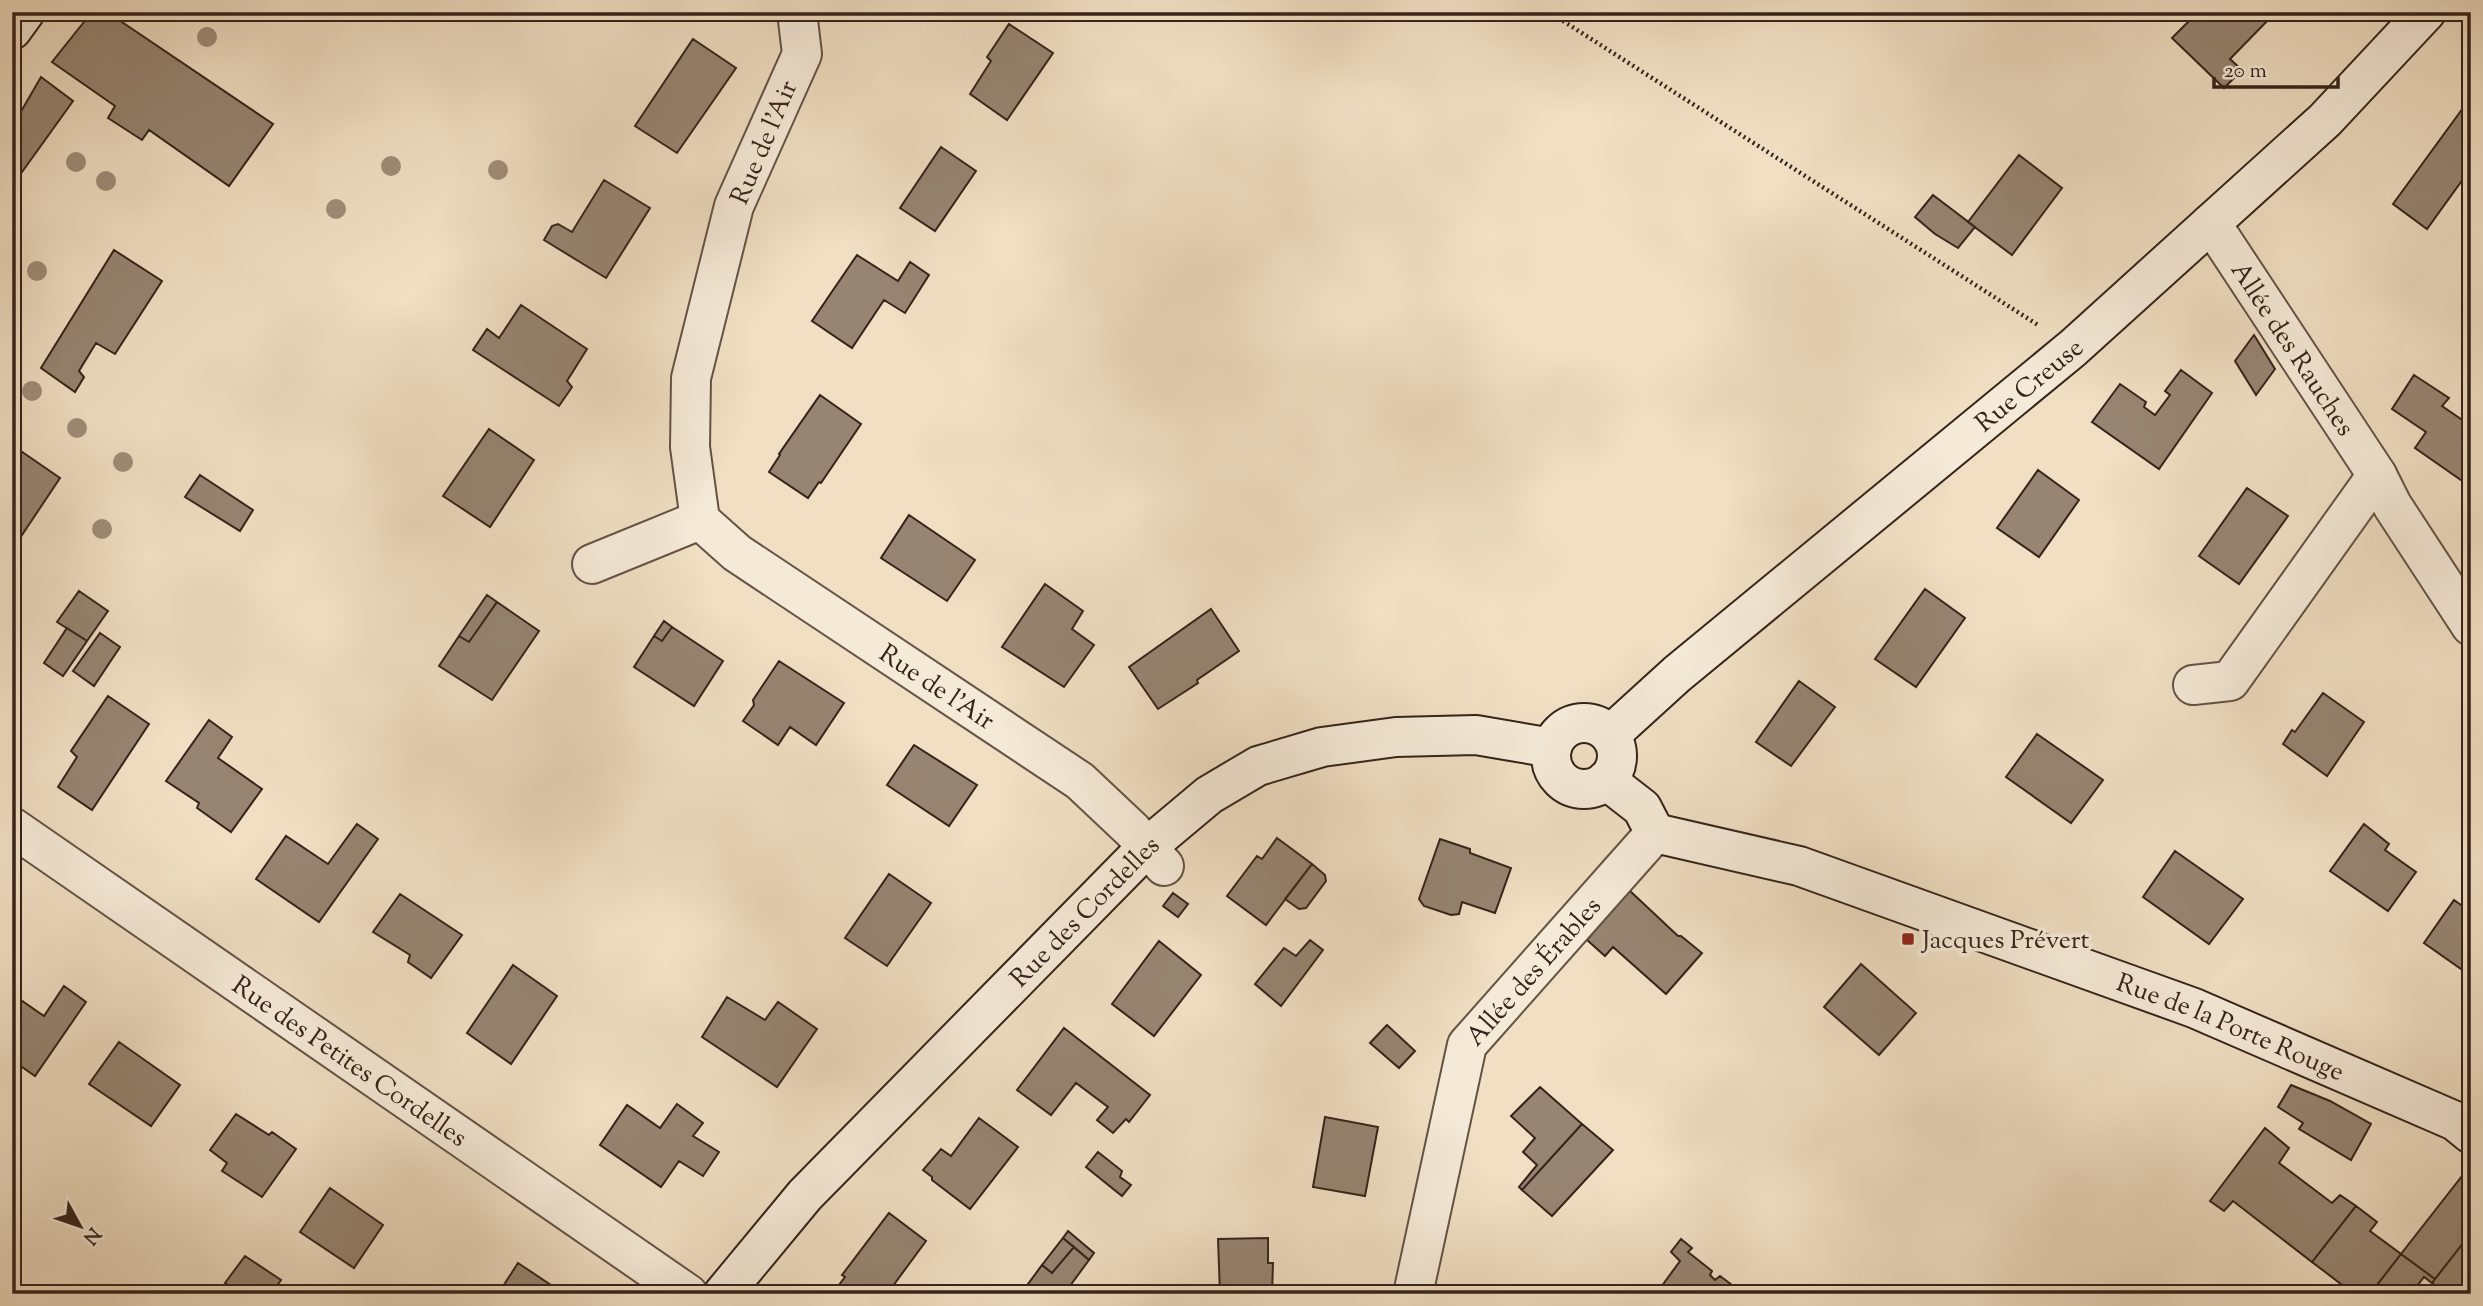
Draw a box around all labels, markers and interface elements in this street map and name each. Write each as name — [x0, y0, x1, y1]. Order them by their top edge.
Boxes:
scale bar — [2214, 46, 2338, 90]
text: 20 m — [2224, 57, 2267, 87]
street label: Rue de l'Air — [723, 75, 808, 211]
street label: Allée des Rauches — [2220, 255, 2362, 444]
street label: Rue Creuse — [1968, 331, 2093, 442]
street label: Rue de l'Air — [871, 636, 1001, 740]
street label: Rue des Cordelles — [1003, 828, 1169, 997]
street label: Allée des Érables — [1458, 890, 1611, 1055]
place label: Jacques Prévert — [1920, 923, 2090, 960]
marker: Jacques Prévert — [1900, 931, 1916, 947]
street label: Rue de la Porte Rouge — [2111, 966, 2349, 1092]
street label: Rue des Petites Cordelles — [224, 968, 474, 1157]
north arrow — [46, 1190, 116, 1260]
text: N — [76, 1221, 106, 1250]

